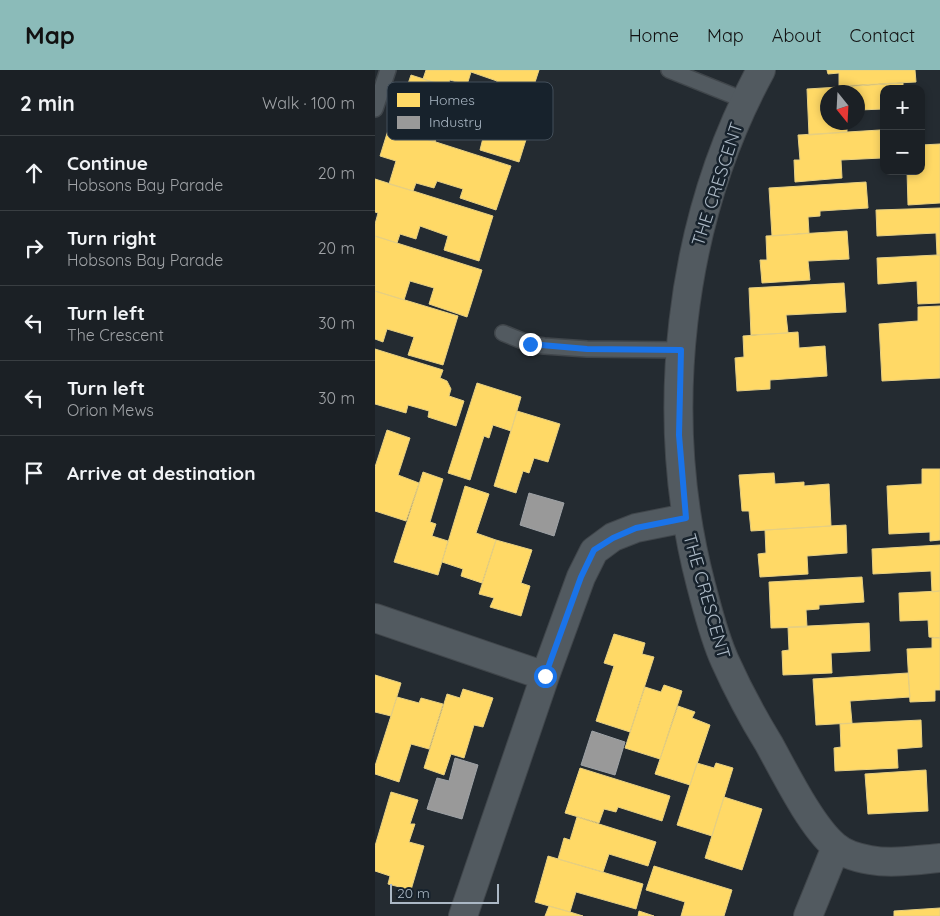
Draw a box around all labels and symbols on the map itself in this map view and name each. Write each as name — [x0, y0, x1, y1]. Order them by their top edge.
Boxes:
legend — [387, 82, 553, 140]
north arrow — [820, 85, 865, 130]
text: Homes — [429, 91, 475, 109]
text: Industry — [429, 113, 482, 131]
street label: THE CRESCENT — [686, 119, 748, 249]
route end — [519, 333, 542, 356]
street label: THE CRESCENT — [678, 531, 736, 661]
route start — [534, 665, 557, 688]
scale bar — [390, 881, 499, 904]

